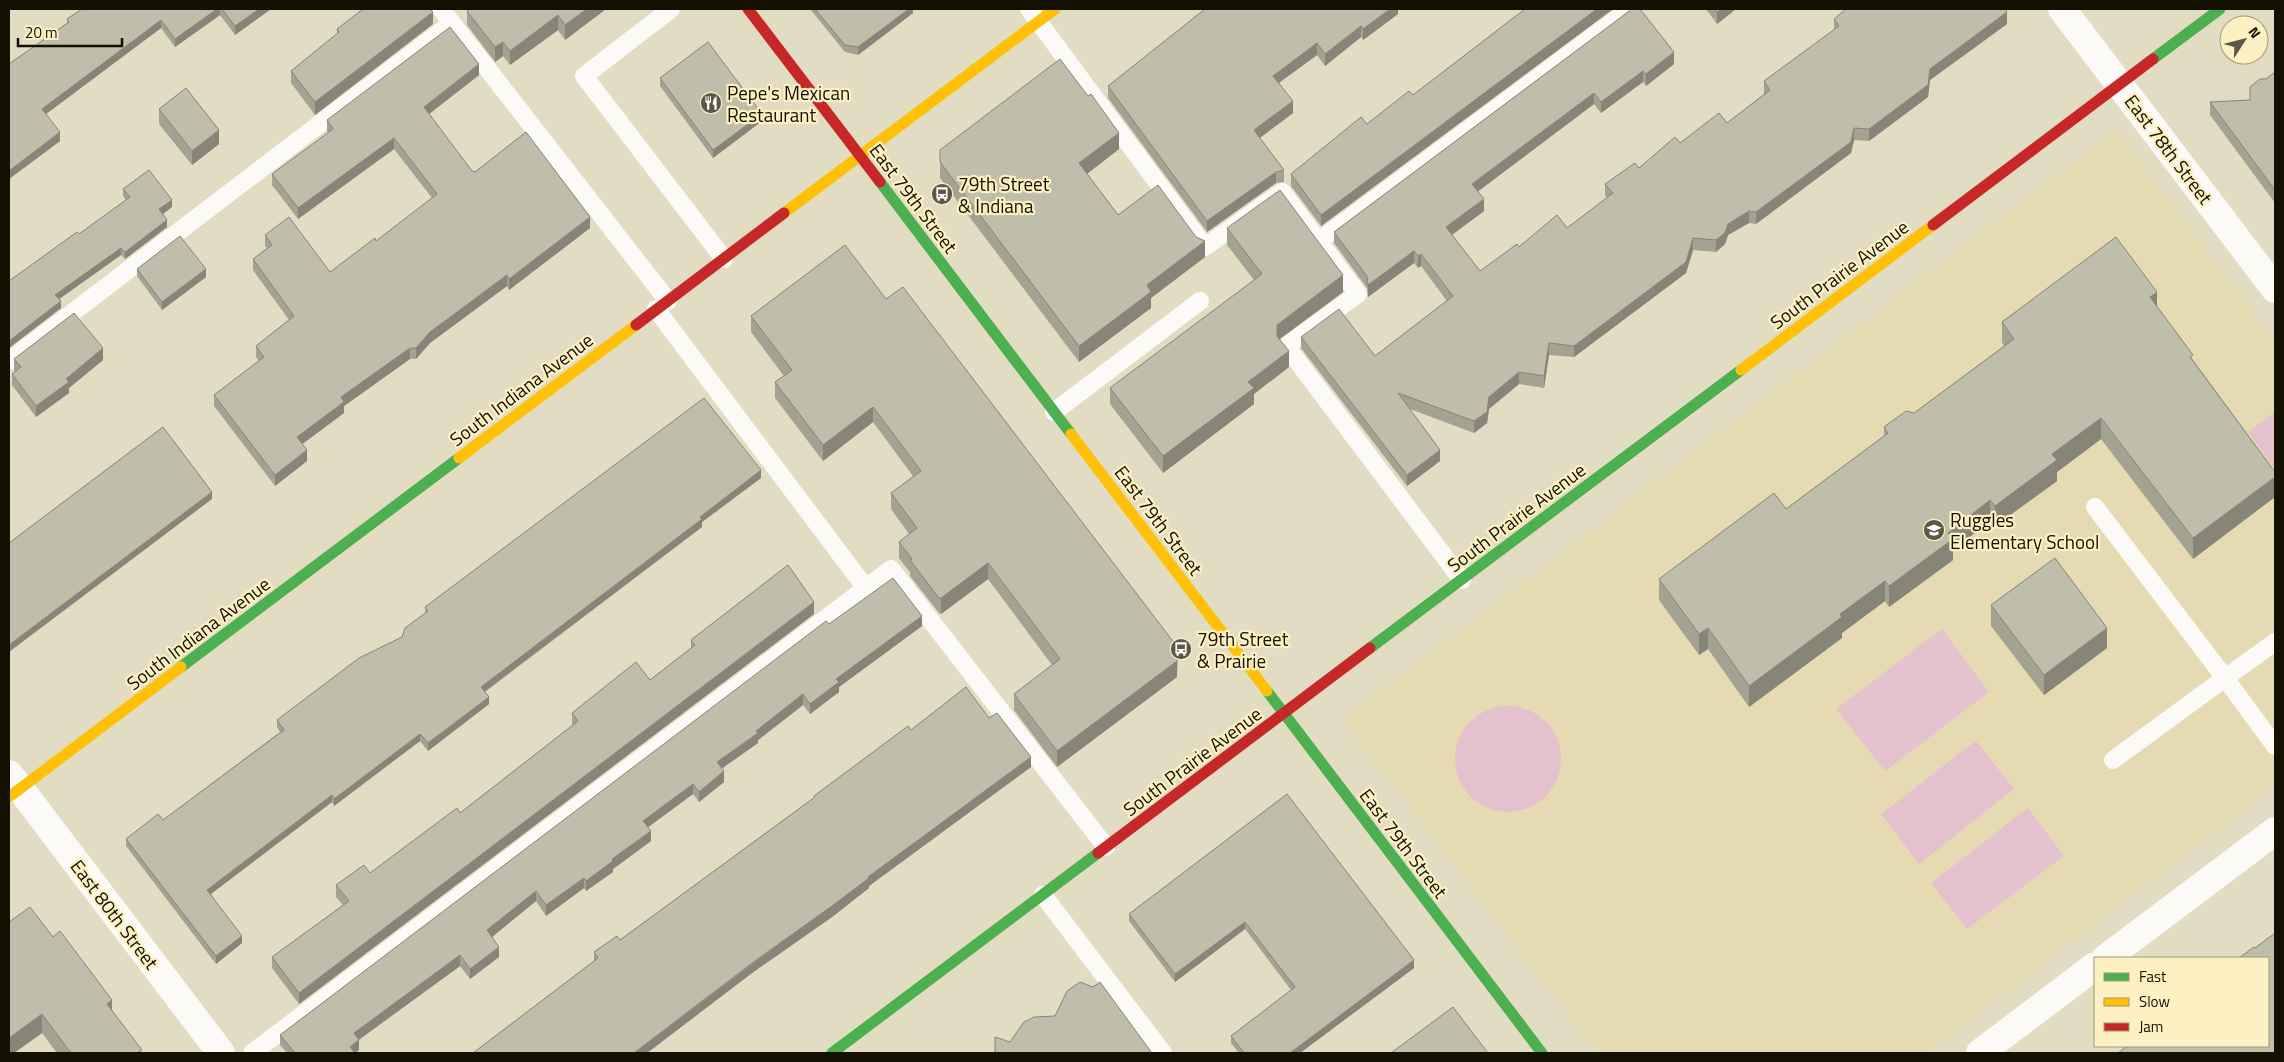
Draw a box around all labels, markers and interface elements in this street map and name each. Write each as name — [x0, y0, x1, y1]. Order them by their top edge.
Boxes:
scale bar — [18, 15, 121, 47]
north arrow — [2219, 15, 2269, 65]
text: 20 m — [25, 21, 58, 44]
text: N — [2244, 22, 2266, 42]
place label: Pepe's Mexican Restaurant — [727, 78, 850, 129]
street label: East 78th Street — [2118, 88, 2220, 210]
restaurant icon: Pepe's Mexican Restaurant — [699, 91, 723, 115]
street label: East 79th Street — [863, 137, 965, 259]
place label: 79th Street & Indiana — [958, 169, 1050, 220]
bus stop icon: 79th Street & Indiana — [930, 182, 954, 206]
street label: South Prairie Avenue — [1764, 212, 1914, 336]
street label: South Indiana Avenue — [443, 325, 599, 453]
street label: South Prairie Avenue — [1441, 455, 1591, 579]
street label: East 79th Street — [1108, 459, 1210, 581]
place label: Ruggles Elementary School — [1950, 505, 2099, 556]
school or university icon: Ruggles Elementary School — [1922, 518, 1946, 542]
street label: South Indiana Avenue — [120, 569, 276, 697]
place label: 79th Street & Prairie — [1197, 624, 1289, 675]
bus stop icon: 79th Street & Prairie — [1169, 637, 1193, 661]
street label: South Prairie Avenue — [1117, 699, 1267, 823]
street label: East 79th Street — [1353, 782, 1455, 904]
street label: East 80th Street — [64, 853, 166, 975]
legend — [2094, 957, 2269, 1047]
text: Fast — [2139, 965, 2167, 988]
text: Slow — [2139, 990, 2170, 1013]
text: Jam — [2139, 1015, 2163, 1038]

